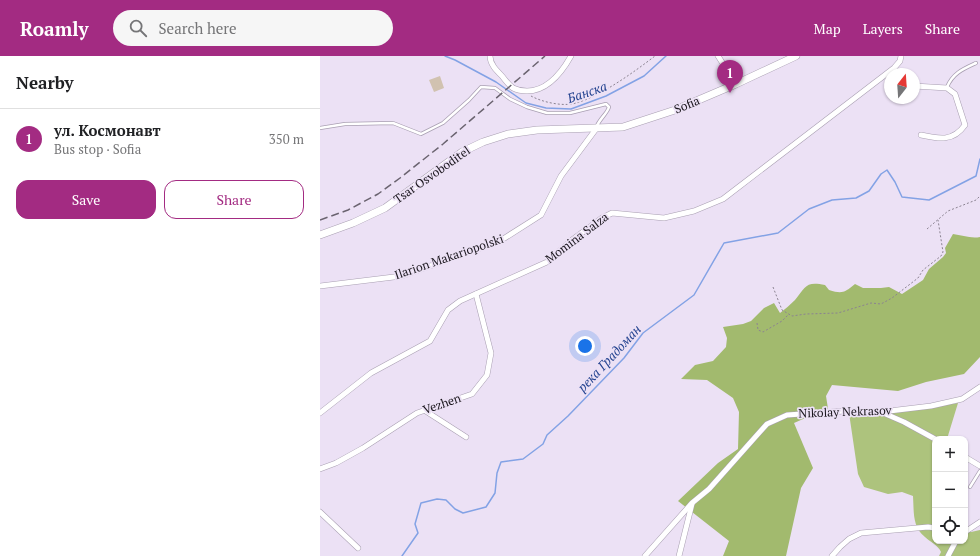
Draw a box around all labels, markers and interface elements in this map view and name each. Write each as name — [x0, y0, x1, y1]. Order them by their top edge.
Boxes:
search box — [113, 10, 393, 46]
text: Roamly — [20, 16, 89, 41]
icon: search — [127, 17, 149, 39]
text: Search here — [159, 18, 237, 38]
text: Map — [814, 19, 841, 38]
text: Layers — [863, 19, 903, 38]
text: Share — [925, 19, 960, 38]
pin: 1 — [717, 60, 743, 93]
north arrow — [884, 68, 920, 104]
text: Nearby — [16, 71, 74, 94]
water label: Банска — [564, 77, 609, 107]
street label: Sofia — [672, 93, 702, 116]
text: ул. Космонавт — [54, 120, 161, 140]
text: 1 — [25, 130, 33, 148]
text: 350 m — [269, 130, 304, 148]
text: Bus stop · Sofia — [54, 140, 141, 158]
street label: Tsar Osvoboditel — [391, 142, 473, 207]
button: Save — [16, 180, 156, 219]
button: Share — [164, 180, 304, 219]
street label: Momina Salza — [542, 209, 611, 266]
street label: Ilarion Makariopolski — [392, 231, 506, 282]
water label: река Градоман — [573, 320, 645, 396]
your location — [575, 336, 595, 356]
street label: Vezhen — [421, 390, 463, 417]
street label: Nikolay Nekrasov — [798, 402, 893, 421]
map controls — [932, 436, 968, 544]
button: + — [932, 436, 968, 472]
button: − — [932, 472, 968, 508]
button: locate — [932, 508, 968, 544]

